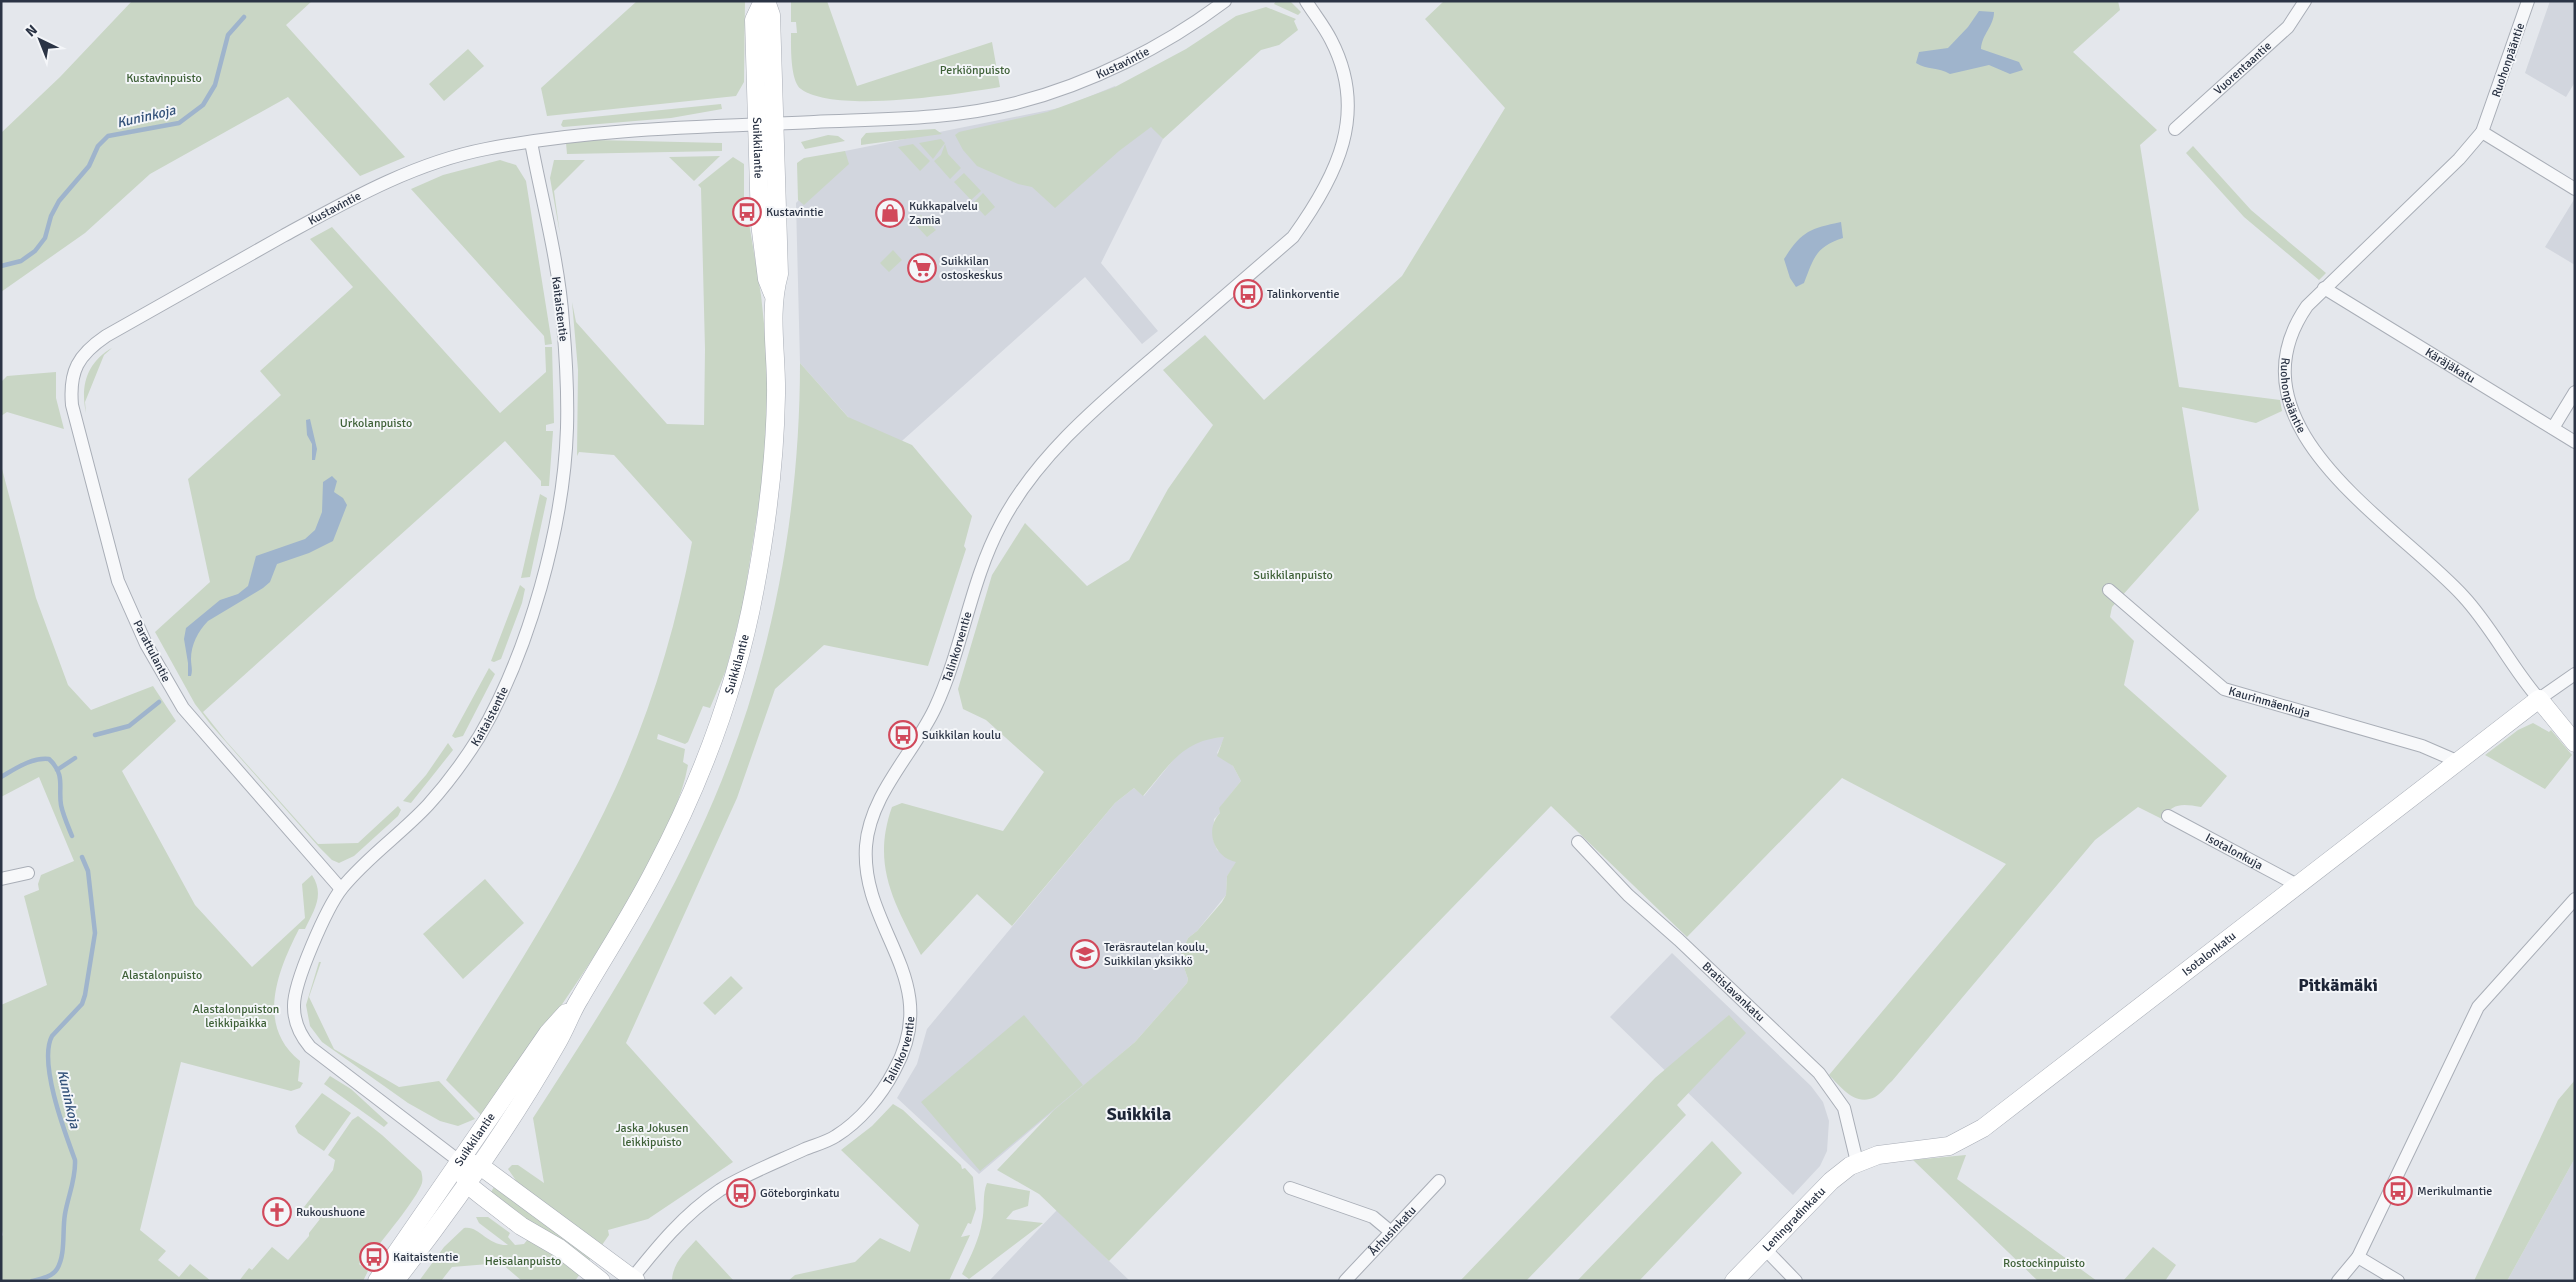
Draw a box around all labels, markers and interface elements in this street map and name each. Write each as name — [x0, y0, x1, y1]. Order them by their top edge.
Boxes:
north arrow — [15, 15, 65, 65]
text: N — [22, 21, 41, 40]
street label: Ruohonpääntie — [2489, 21, 2528, 99]
street label: Vuorentaantie — [2211, 39, 2275, 98]
street label: Kustavintie — [1094, 44, 1152, 83]
park label: Perkiönpuisto — [940, 63, 1010, 78]
park label: Kustavinpuisto — [126, 71, 202, 86]
water label: Kuninkoja — [115, 101, 178, 131]
street label: Suikkilantie — [749, 117, 766, 179]
street label: Kustavintie — [306, 189, 364, 229]
bus stop icon: Kustavintie — [732, 197, 762, 227]
shop icon: Kukkapalvelu Zamia — [875, 198, 905, 228]
place label: Kukkapalvelu Zamia — [909, 199, 978, 228]
place label: Kustavintie — [766, 205, 824, 220]
supermarket icon: Suikkilan ostoskeskus — [907, 253, 937, 283]
place label: Suikkilan ostoskeskus — [941, 254, 1003, 283]
street label: Kaitaistentie — [548, 276, 571, 342]
bus stop icon: Talinkorventie — [1233, 279, 1263, 309]
place label: Talinkorventie — [1267, 287, 1340, 302]
street label: Käräjäkatu — [2422, 345, 2478, 387]
street label: Ruohonpääntie — [2277, 357, 2309, 436]
park label: Urkolanpuisto — [340, 416, 412, 431]
park label: Suikkilanpuisto — [1253, 568, 1333, 583]
street label: Talinkorventie — [940, 610, 976, 684]
street label: Parattulantie — [130, 618, 174, 685]
street label: Suikkilantie — [722, 633, 753, 696]
street label: Kaitaistentie — [468, 684, 512, 749]
street label: Kaurinmäenkuja — [2227, 684, 2312, 721]
bus stop icon: Suikkilan koulu — [888, 720, 918, 750]
place label: Suikkilan koulu — [922, 728, 1001, 743]
street label: Isotalonkuja — [2202, 830, 2265, 873]
street label: Isotalonkatu — [2179, 929, 2239, 980]
school or university icon: Teräsrautelan koulu, Suikkilan yksikkö — [1070, 939, 1100, 969]
place label: Teräsrautelan koulu, Suikkilan yksikkö — [1104, 940, 1208, 969]
street label: Bratislavankatu — [1699, 959, 1767, 1025]
park label: Alastalonpuisto — [122, 968, 202, 983]
district label: Pitkämäki — [2298, 974, 2378, 996]
park label: Alastalonpuiston leikkipaikka — [193, 1002, 279, 1031]
street label: Talinkorventie — [881, 1016, 918, 1088]
water label: Kuninkoja — [54, 1068, 84, 1131]
district label: Suikkila — [1107, 1103, 1171, 1125]
street label: Suikkilantie — [451, 1110, 499, 1169]
park label: Jaska Jokusen leikkipuisto — [616, 1121, 688, 1150]
bus stop icon: Merikulmantie — [2383, 1176, 2413, 1206]
bus stop icon: Göteborginkatu — [726, 1178, 756, 1208]
street label: Leningradinkatu — [1760, 1184, 1829, 1255]
place label: Merikulmantie — [2417, 1184, 2492, 1199]
place label: Göteborginkatu — [760, 1186, 840, 1201]
church icon: Rukoushuone — [262, 1197, 292, 1227]
street label: Århusinkatu — [1366, 1203, 1420, 1259]
place label: Rukoushuone — [296, 1205, 365, 1220]
bus stop icon: Kaitaistentie — [359, 1242, 389, 1272]
place label: Kaitaistentie — [393, 1250, 458, 1265]
park label: Heisalanpuisto — [485, 1254, 561, 1269]
park label: Rostockinpuisto — [2003, 1256, 2085, 1271]

